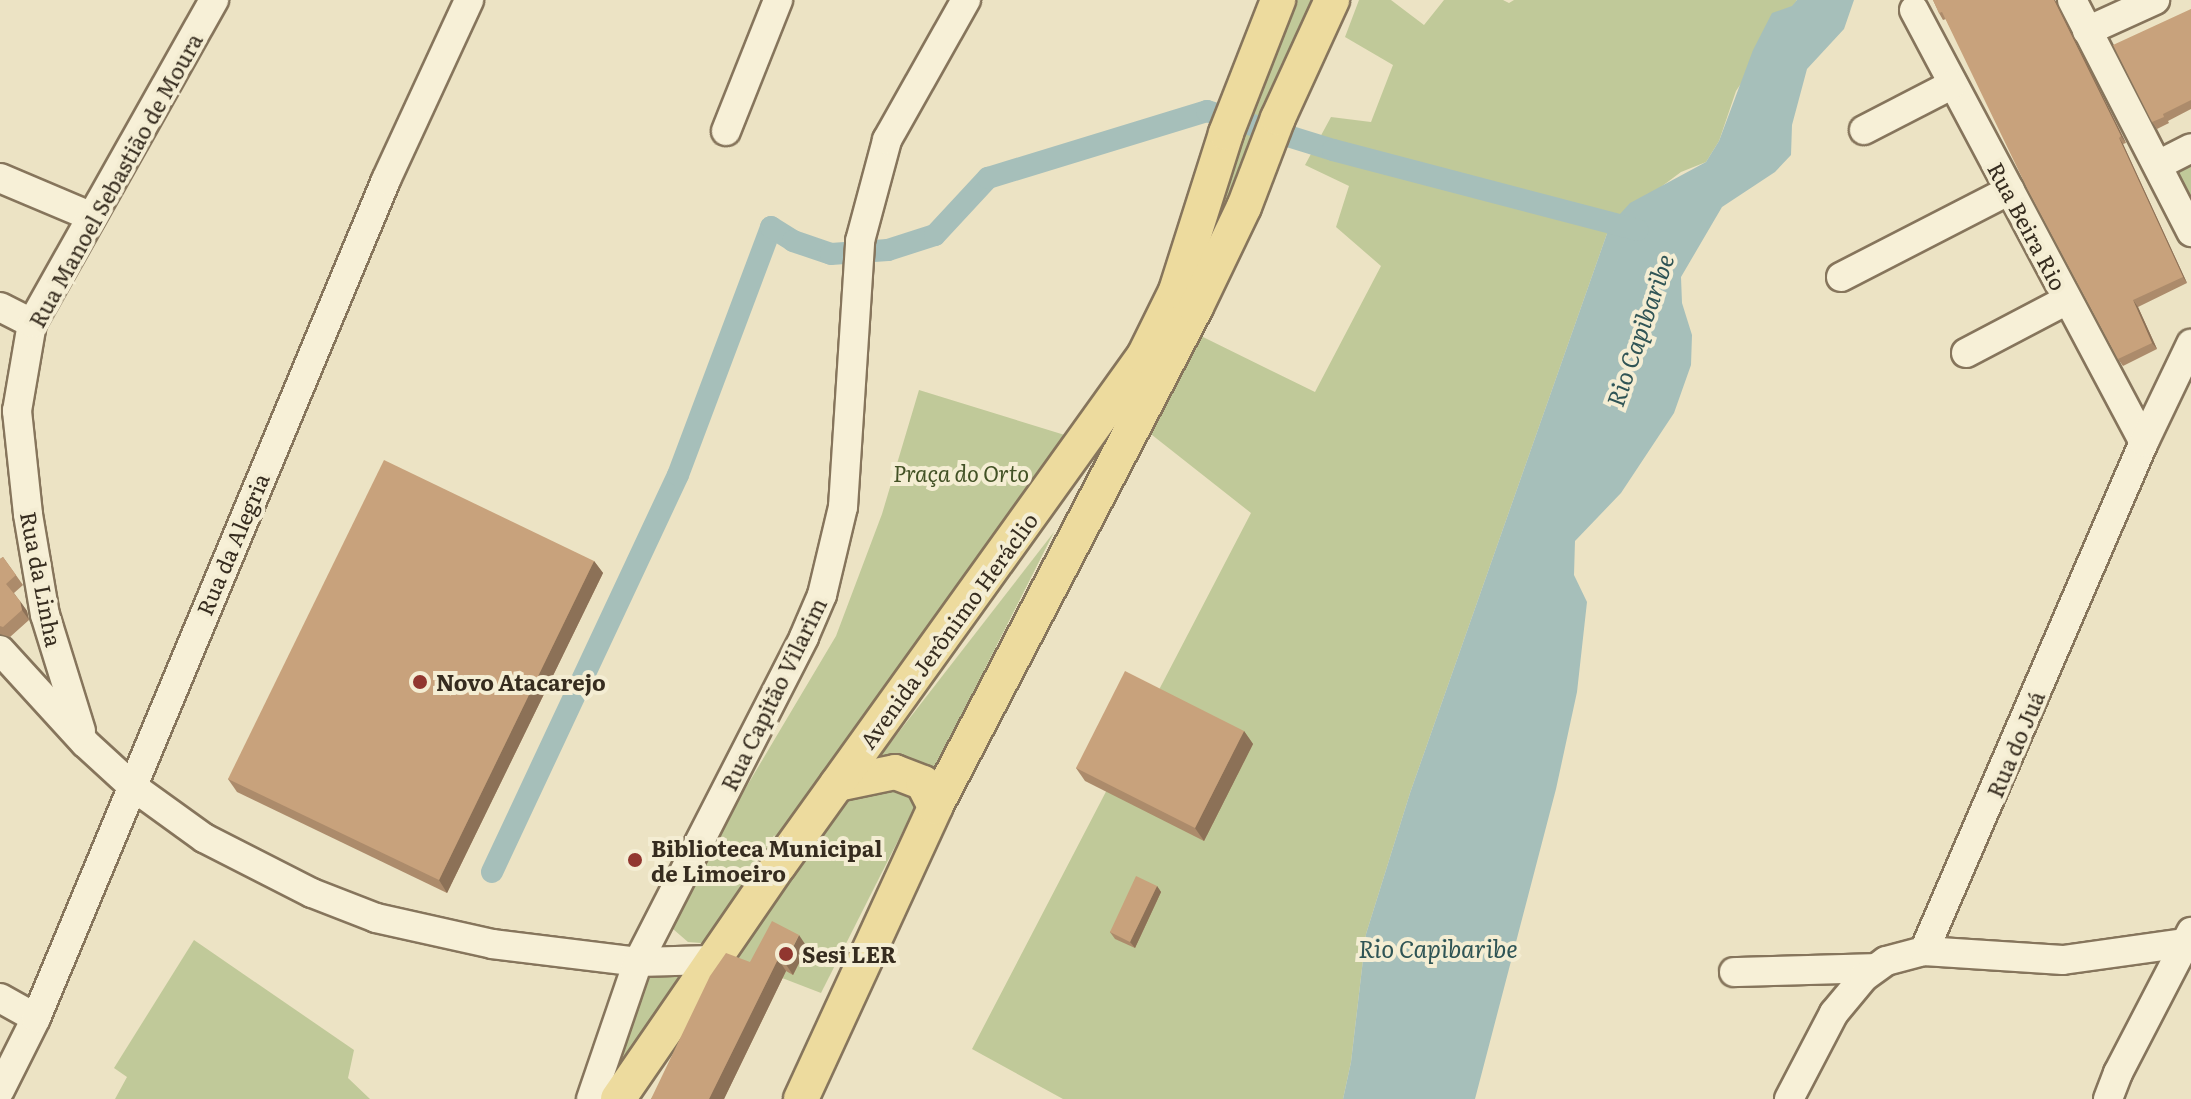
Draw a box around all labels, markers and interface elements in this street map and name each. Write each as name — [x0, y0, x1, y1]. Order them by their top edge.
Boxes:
street label: Rua Manoel Sebastião de Moura — [23, 28, 207, 332]
street label: Rua Beira Rio — [1983, 157, 2073, 295]
water label: Rio Capibaribe — [1599, 250, 1679, 410]
park label: Praça do Orto — [893, 460, 1029, 486]
street label: Rua da Alegria — [190, 469, 274, 619]
street label: Avenida Jerônimo Heráclio — [853, 507, 1043, 753]
street label: Rua da Linha — [16, 509, 68, 649]
street label: Rua Capitão Vilarim — [715, 593, 831, 795]
place label: Novo Atacarejo — [436, 669, 606, 695]
marker: Novo Atacarejo — [411, 673, 429, 691]
street label: Rua do Juá — [1981, 687, 2049, 801]
place label: Biblioteca Municipal de Limoeiro — [651, 834, 883, 886]
marker: Biblioteca Municipal de Limoeiro — [626, 851, 644, 869]
water label: Rio Capibaribe — [1358, 934, 1518, 962]
place label: Sesi LER — [802, 941, 897, 967]
marker: Sesi LER — [777, 945, 795, 963]

